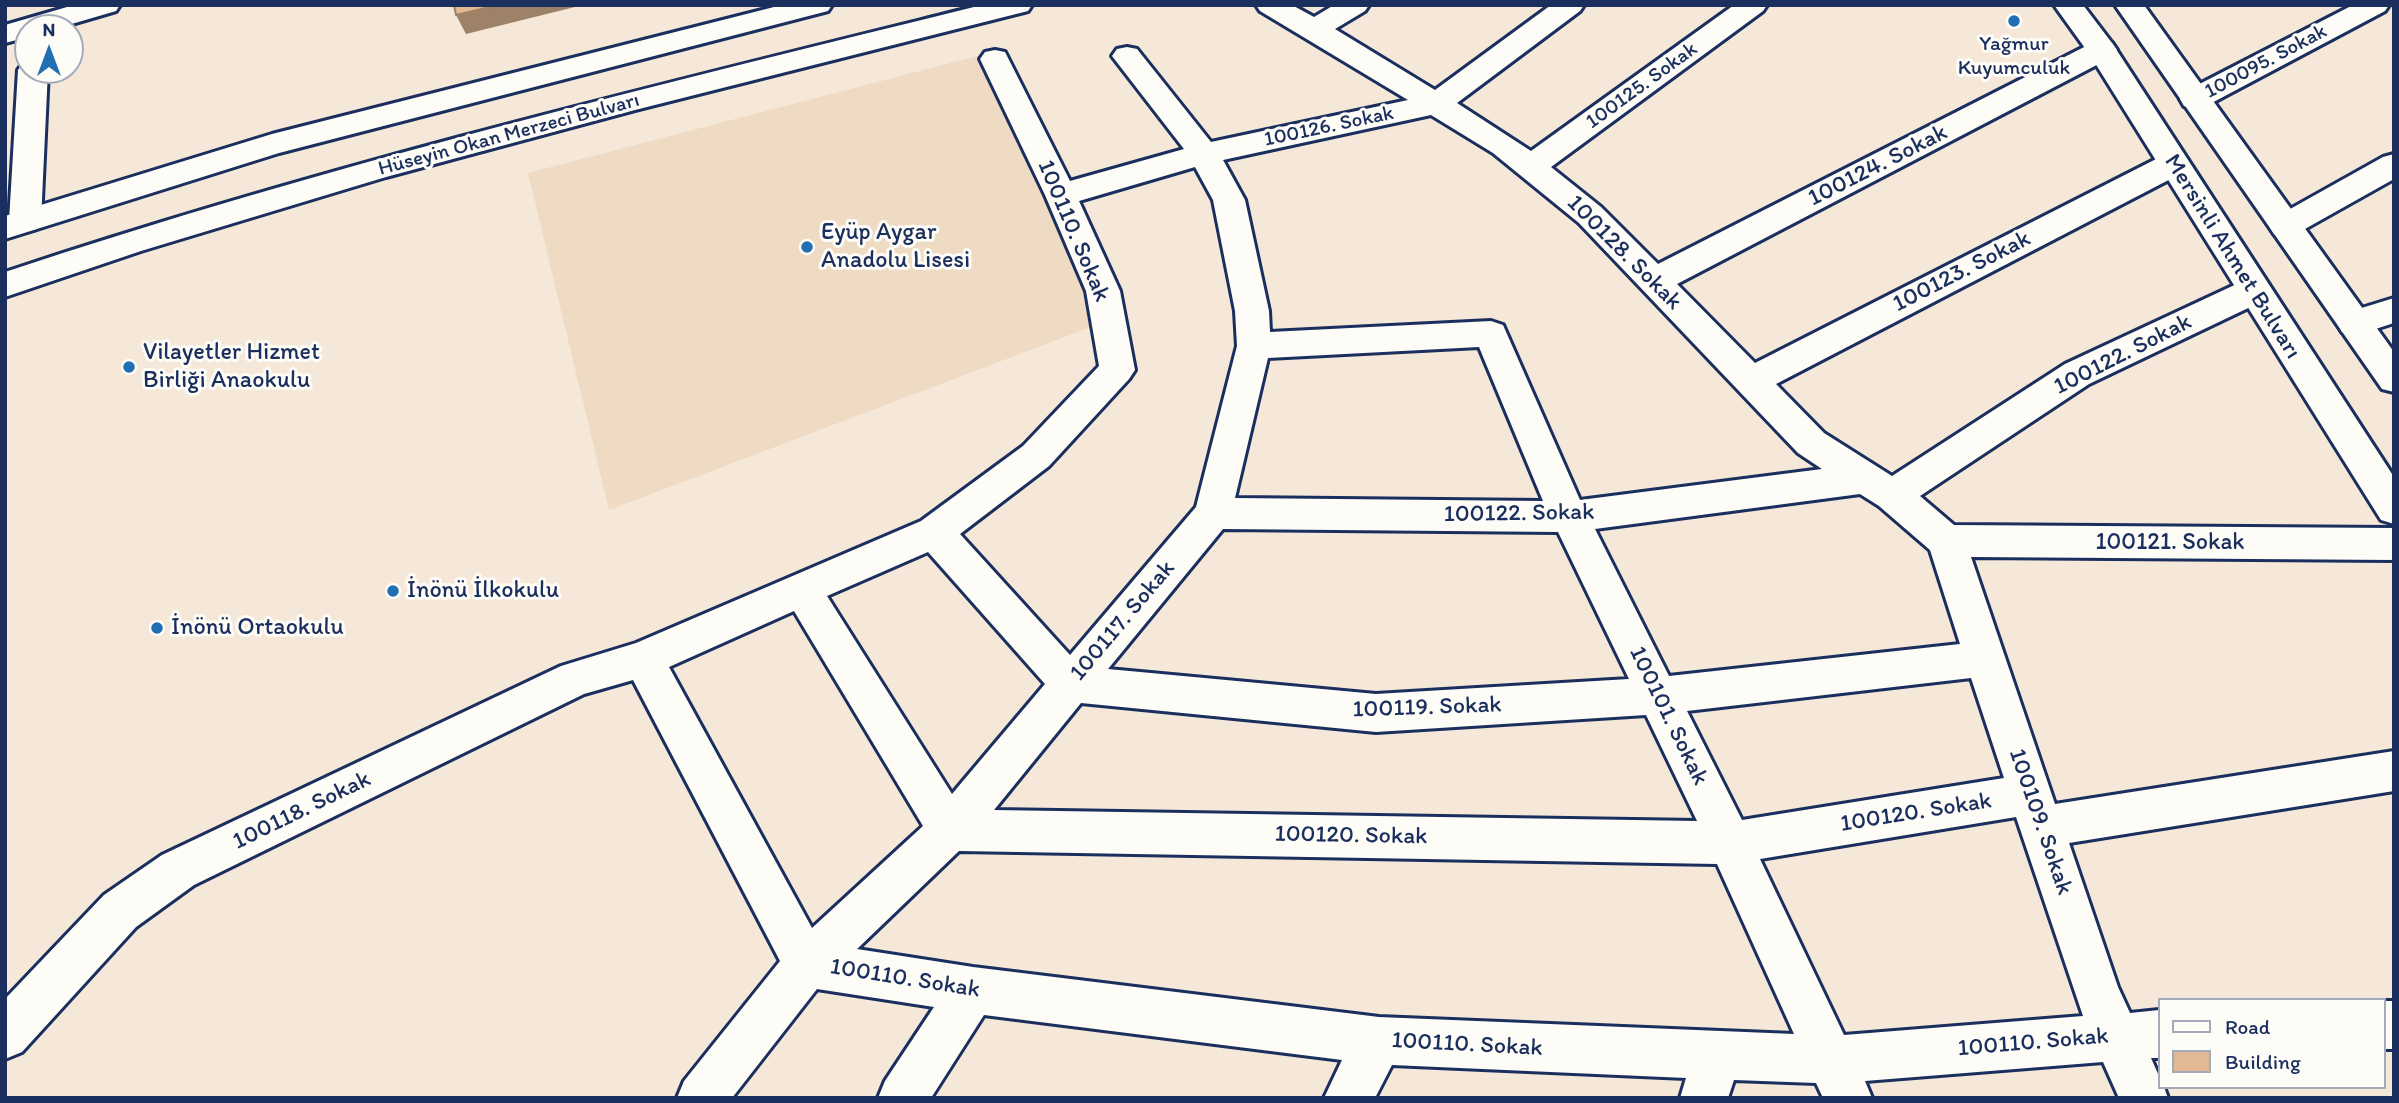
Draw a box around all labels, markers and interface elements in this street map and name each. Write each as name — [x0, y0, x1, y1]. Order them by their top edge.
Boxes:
marker: Yağmur Kuyumculuk — [2006, 13, 2022, 29]
north arrow — [14, 14, 84, 84]
text: N — [43, 18, 55, 41]
street label: 100095. Sokak — [2201, 19, 2331, 105]
place label: Yağmur Kuyumculuk — [1958, 32, 2070, 82]
street label: 100125. Sokak — [1581, 37, 1703, 135]
street label: Hüseyin Okan Merzeci Bulvarı — [376, 88, 642, 182]
street label: 100126. Sokak — [1262, 101, 1396, 153]
street label: 100124. Sokak — [1804, 119, 1952, 213]
street label: Mersinli Ahmet Bulvarı — [2157, 149, 2307, 365]
street label: 100110. Sokak — [1030, 156, 1116, 306]
street label: 100128. Sokak — [1560, 189, 1688, 317]
place label: Eyüp Aygar Anadolu Lisesi — [821, 219, 970, 275]
street label: 100123. Sokak — [1888, 225, 2036, 319]
marker: Eyüp Aygar Anadolu Lisesi — [799, 239, 815, 255]
street label: 100122. Sokak — [2049, 308, 2197, 402]
place label: Vilayetler Hizmet Birliği Anaokulu — [143, 339, 320, 395]
marker: Vilayetler Hizmet Birliği Anaokulu — [121, 359, 137, 375]
street label: 100122. Sokak — [1443, 498, 1595, 530]
street label: 100121. Sokak — [2095, 529, 2245, 557]
street label: 100117. Sokak — [1064, 555, 1182, 687]
place label: İnönü İlkokulu — [407, 577, 559, 605]
marker: İnönü İlkokulu — [385, 583, 401, 599]
place label: İnönü Ortaokulu — [171, 614, 344, 642]
marker: İnönü Ortaokulu — [149, 620, 165, 636]
street label: 100101. Sokak — [1622, 642, 1714, 790]
street label: 100119. Sokak — [1352, 691, 1502, 725]
street label: 100109. Sokak — [2002, 745, 2078, 899]
street label: 100118. Sokak — [228, 765, 376, 857]
street label: 100120. Sokak — [1838, 787, 1994, 839]
street label: 100120. Sokak — [1274, 820, 1428, 852]
street label: 100110. Sokak — [828, 953, 982, 1005]
legend — [2158, 998, 2385, 1089]
text: Road — [2225, 1014, 2270, 1039]
street label: 100110. Sokak — [1956, 1022, 2110, 1064]
street label: 100110. Sokak — [1391, 1027, 1543, 1063]
text: Building — [2225, 1049, 2301, 1074]

